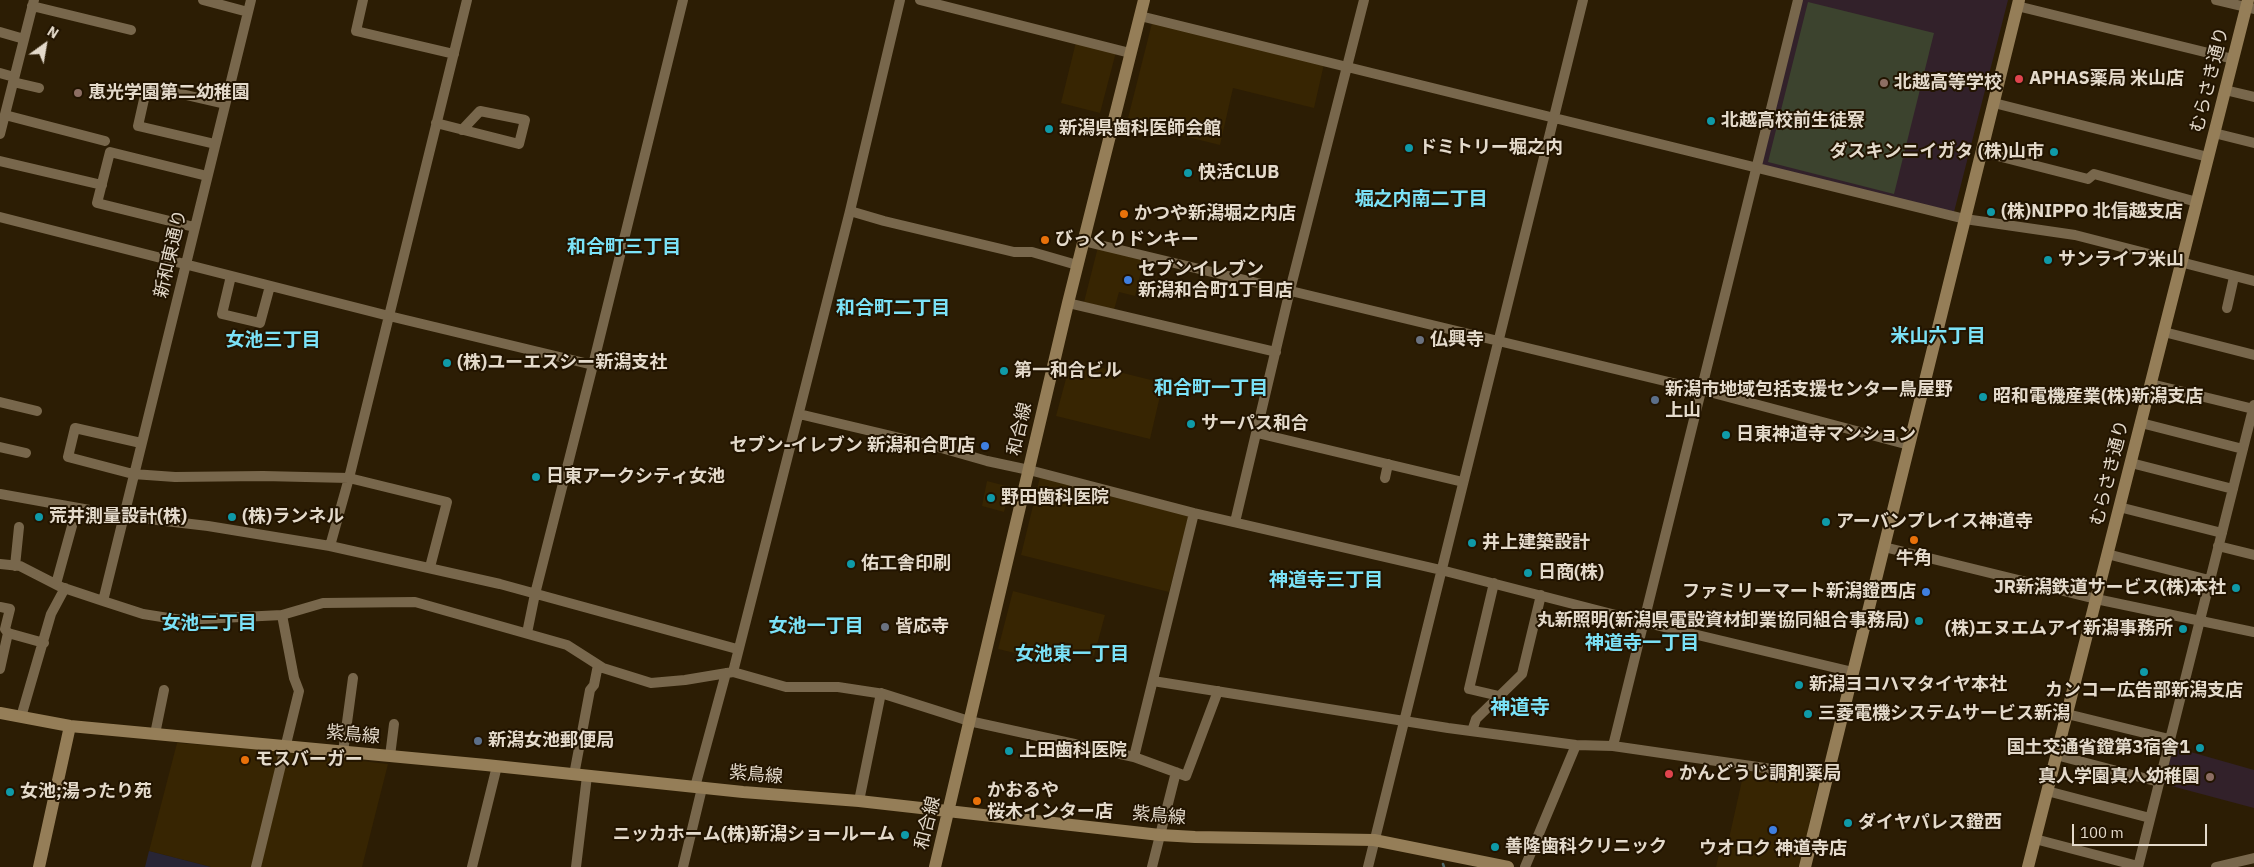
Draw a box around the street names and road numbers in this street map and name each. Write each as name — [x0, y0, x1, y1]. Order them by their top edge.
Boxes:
street label: むらさき通り — [2186, 25, 2234, 135]
street label: 新和東通り — [150, 208, 192, 300]
street label: 和合線 — [1003, 400, 1037, 458]
street label: むらさき通り — [2086, 418, 2134, 528]
street label: 紫鳥線 — [325, 722, 381, 748]
street label: 紫鳥線 — [728, 762, 784, 788]
street label: 和合線 — [911, 794, 945, 852]
street label: 紫鳥線 — [1131, 803, 1187, 829]

